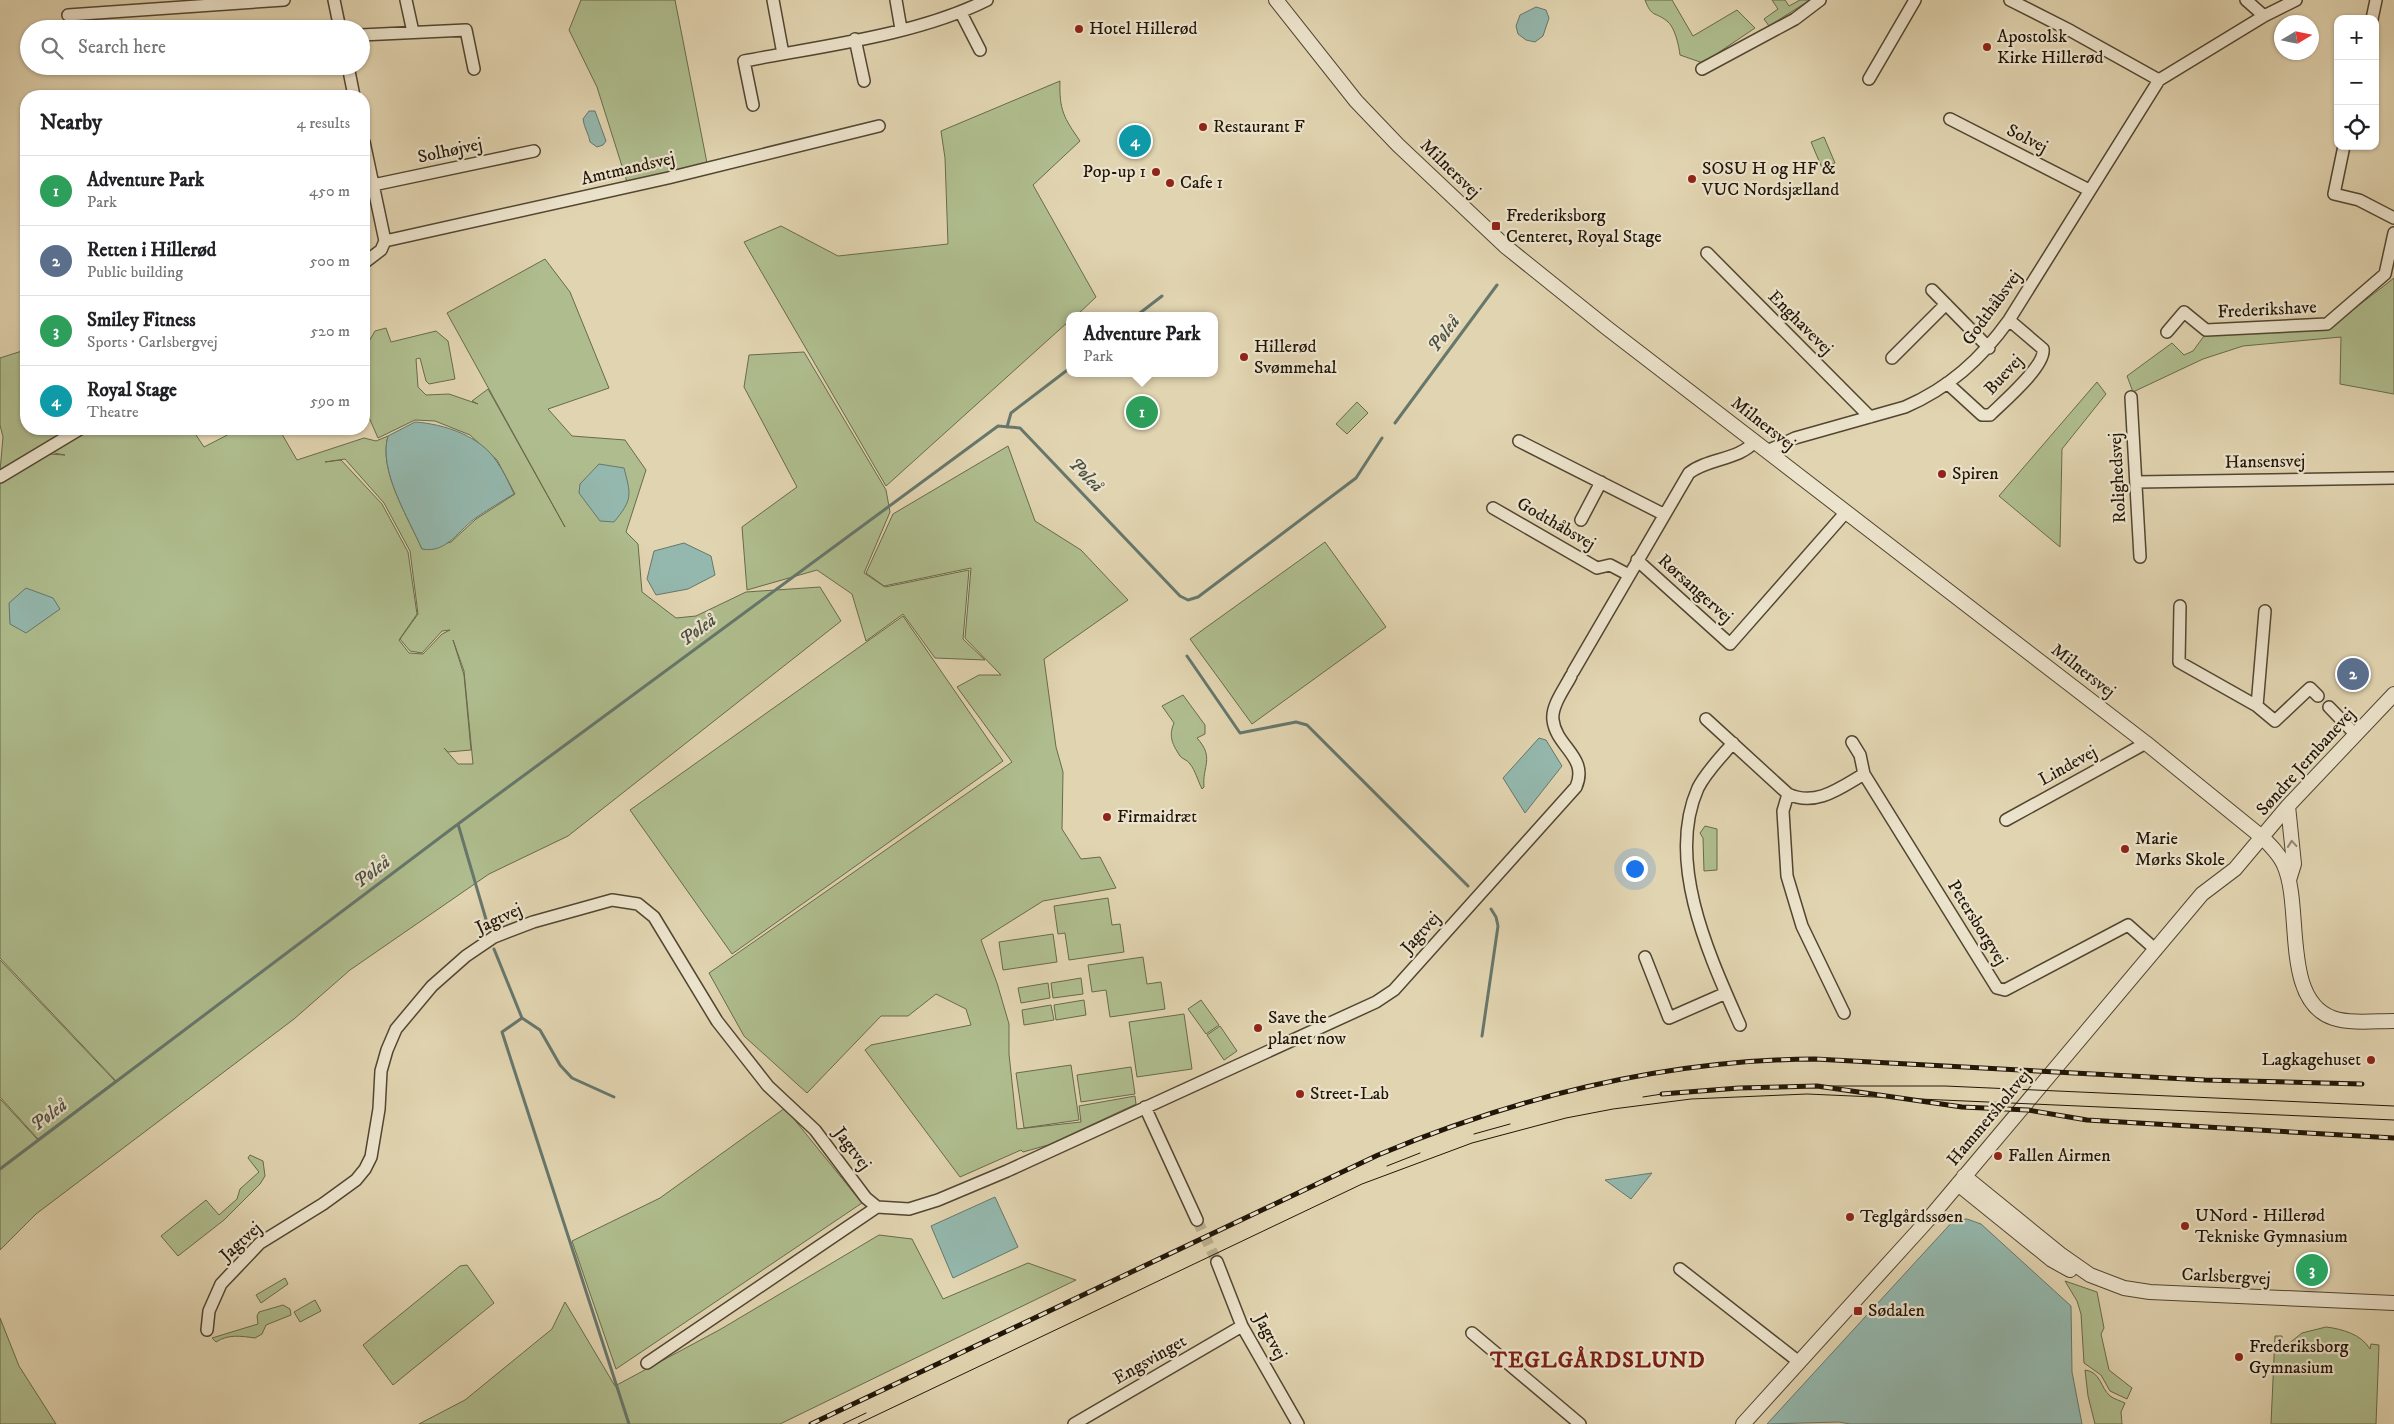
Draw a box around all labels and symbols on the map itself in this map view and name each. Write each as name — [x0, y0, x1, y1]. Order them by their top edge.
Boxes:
north arrow — [2274, 15, 2319, 60]
place label: Hotel Hillerød — [1089, 18, 1197, 40]
marker: Hotel Hillerød — [1073, 23, 1085, 35]
place label: Apostolsk Kirke Hillerød — [1997, 26, 2103, 69]
marker: Apostolsk Kirke Hillerød — [1981, 41, 1993, 53]
place label: Restaurant F — [1213, 116, 1305, 138]
street label: Solvej — [2003, 119, 2051, 159]
marker: Restaurant F — [1197, 121, 1209, 133]
pin: 4 — [1119, 122, 1151, 160]
street label: Solhøjvej — [416, 133, 484, 169]
street label: Milnersvej — [1415, 135, 1485, 203]
street label: Amtmandsvej — [579, 148, 677, 190]
place label: SOSU H og HF & VUC Nordsjælland — [1701, 158, 1839, 201]
place label: Pop-up 1 — [1083, 161, 1146, 183]
marker: Pop-up 1 — [1150, 166, 1162, 178]
place label: Cafe 1 — [1180, 172, 1223, 194]
marker: SOSU H og HF & VUC Nordsjælland — [1686, 173, 1698, 185]
marker: Cafe 1 — [1164, 177, 1176, 189]
place label: Frederiksborg Centeret, Royal Stage — [1506, 205, 1662, 248]
marker: Frederiksborg Centeret, Royal Stage — [1490, 220, 1502, 232]
street label: Godthåbsvej — [1957, 266, 2027, 350]
street label: Enghavevej — [1763, 286, 1837, 360]
street label: Frederikshave — [2217, 296, 2317, 324]
water label: Pøleå — [1423, 310, 1466, 357]
place label: Hillerød Svømmehal — [1254, 336, 1337, 379]
street label: Buevej — [1980, 350, 2028, 400]
marker: Hillerød Svømmehal — [1238, 351, 1250, 363]
street label: Milnersvej — [1726, 392, 1800, 456]
pin: 1 — [1126, 393, 1158, 431]
street label: Rolighedsvej — [2105, 432, 2131, 524]
street label: Hansensvej — [2224, 450, 2306, 474]
water label: Pøleå — [1064, 453, 1109, 498]
place label: Spiren — [1952, 463, 1999, 485]
marker: Spiren — [1936, 468, 1948, 480]
street label: Godthåbsvej — [1513, 493, 1599, 555]
street label: Rørsangervej — [1653, 550, 1737, 628]
water label: Pøleå — [675, 608, 722, 651]
street label: Milnersvej — [2046, 639, 2120, 703]
pin: 2 — [2337, 655, 2369, 693]
street label: Søndre Jernbanevej — [2252, 704, 2360, 820]
street label: Lindevej — [2035, 741, 2101, 791]
place label: Firmaidræt — [1117, 806, 1197, 828]
marker: Firmaidræt — [1101, 811, 1113, 823]
place label: Marie Mørks Skole — [2135, 828, 2225, 871]
one-way arrow — [2287, 840, 2298, 848]
marker: Marie Mørks Skole — [2119, 843, 2131, 855]
water label: Pøleå — [349, 850, 396, 893]
your location — [1622, 856, 1648, 882]
street label: Petersborgvej — [1942, 876, 2012, 970]
street label: Jagtvej — [470, 899, 526, 940]
street label: Jagtvej — [1395, 908, 1445, 960]
place label: Save the planet now — [1267, 1007, 1347, 1050]
marker: Save the planet now — [1252, 1022, 1264, 1034]
place label: Lagkagehuset — [2262, 1049, 2361, 1071]
marker: Lagkagehuset — [2365, 1054, 2377, 1066]
street label: Hammersholtvej — [1942, 1065, 2036, 1171]
place label: Street-Lab — [1310, 1083, 1389, 1105]
marker: Street-Lab — [1294, 1088, 1306, 1100]
water label: Pøleå — [26, 1093, 73, 1136]
street label: Jagtvej — [827, 1121, 875, 1175]
place label: Fallen Airmen — [2008, 1145, 2111, 1167]
marker: Fallen Airmen — [1992, 1150, 2004, 1162]
place label: UNord - Hillerød Tekniske Gymnasium — [2195, 1205, 2348, 1248]
place label: Teglgårdssøen — [1860, 1206, 1964, 1228]
marker: Teglgårdssøen — [1844, 1211, 1856, 1223]
street label: Jagtvej — [214, 1218, 266, 1268]
marker: UNord - Hillerød Tekniske Gymnasium — [2179, 1220, 2191, 1232]
pin: 3 — [2296, 1251, 2328, 1289]
street label: Carlsbergvej — [2181, 1264, 2271, 1290]
place label: Sødalen — [1868, 1300, 1926, 1322]
marker: Sødalen — [1852, 1305, 1864, 1317]
street label: Jagtvej — [1248, 1309, 1291, 1364]
street label: Engsvinget — [1109, 1330, 1191, 1390]
place label: Frederiksborg Gymnasium — [2249, 1336, 2349, 1379]
district label: TEGLGÅRDSLUND — [1489, 1346, 1706, 1374]
marker: Frederiksborg Gymnasium — [2233, 1351, 2245, 1363]

